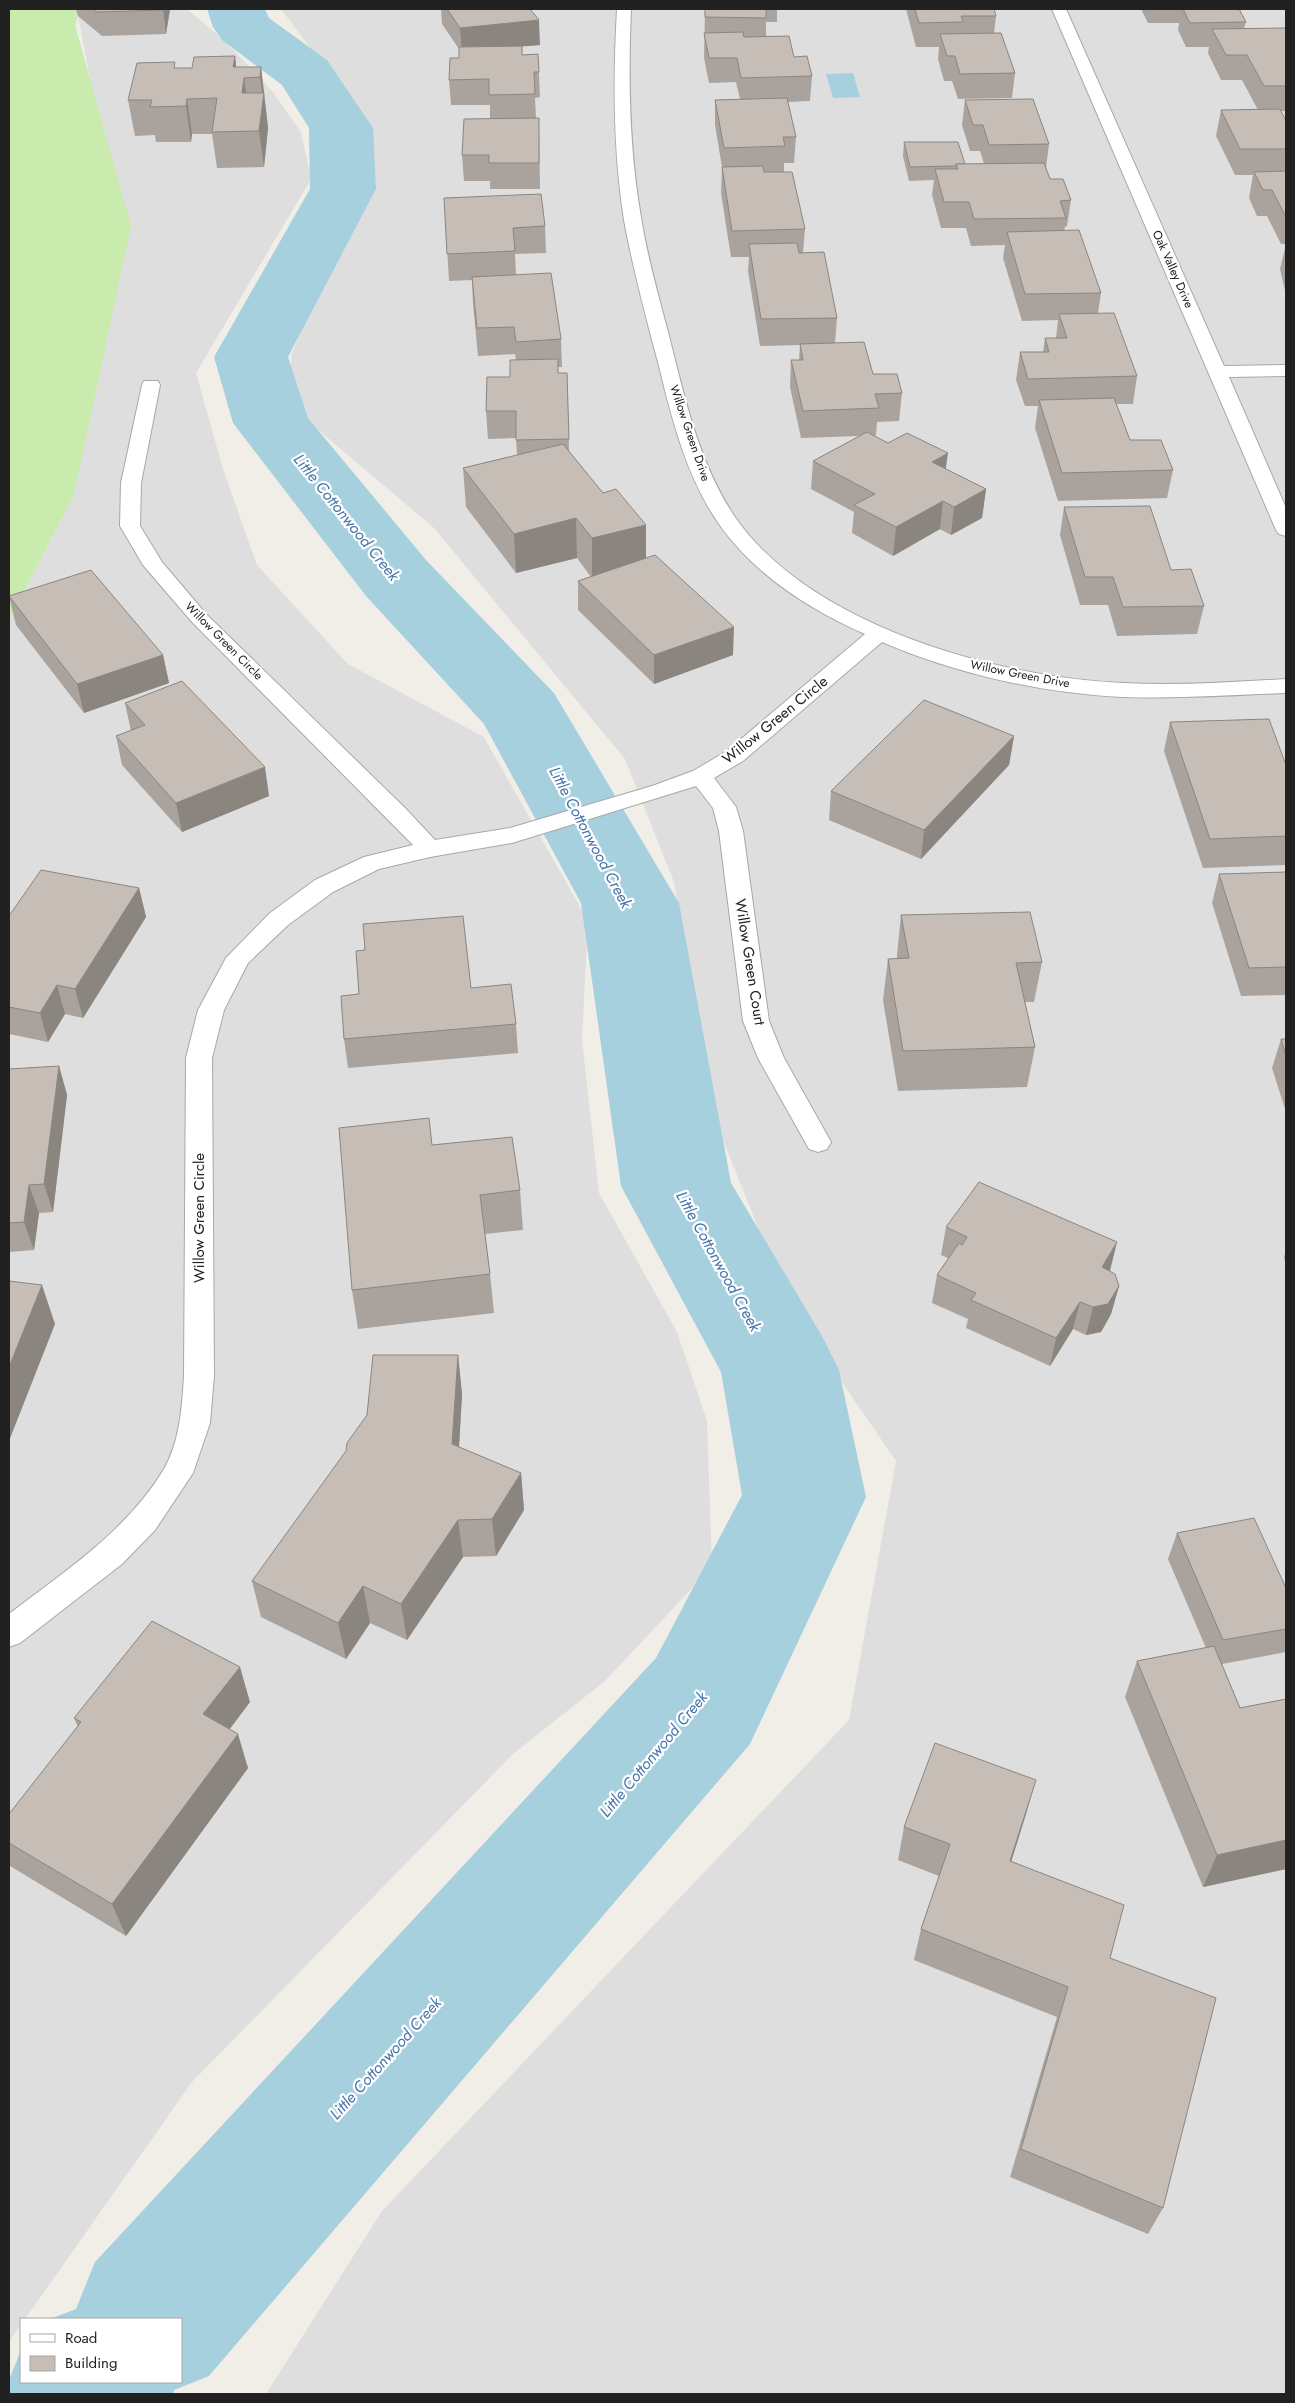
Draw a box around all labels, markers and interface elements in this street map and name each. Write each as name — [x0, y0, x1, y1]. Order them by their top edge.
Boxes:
street label: Oak Valley Drive — [1148, 227, 1198, 311]
street label: Willow Green Drive — [665, 382, 715, 484]
water label: Little Cottonwood Creek — [288, 449, 406, 587]
street label: Willow Green Circle — [181, 598, 267, 684]
street label: Willow Green Drive — [969, 656, 1071, 692]
street label: Willow Green Circle — [718, 670, 833, 769]
water label: Little Cottonwood Creek — [543, 762, 638, 913]
street label: Willow Green Court — [729, 897, 771, 1027]
street label: Willow Green Circle — [188, 1153, 210, 1283]
water label: Little Cottonwood Creek — [670, 1187, 767, 1337]
water label: Little Cottonwood Creek — [594, 1686, 714, 1822]
water label: Little Cottonwood Creek — [324, 1991, 447, 2125]
legend — [20, 2318, 182, 2383]
text: Road — [65, 2327, 97, 2349]
text: Building — [65, 2352, 117, 2374]

